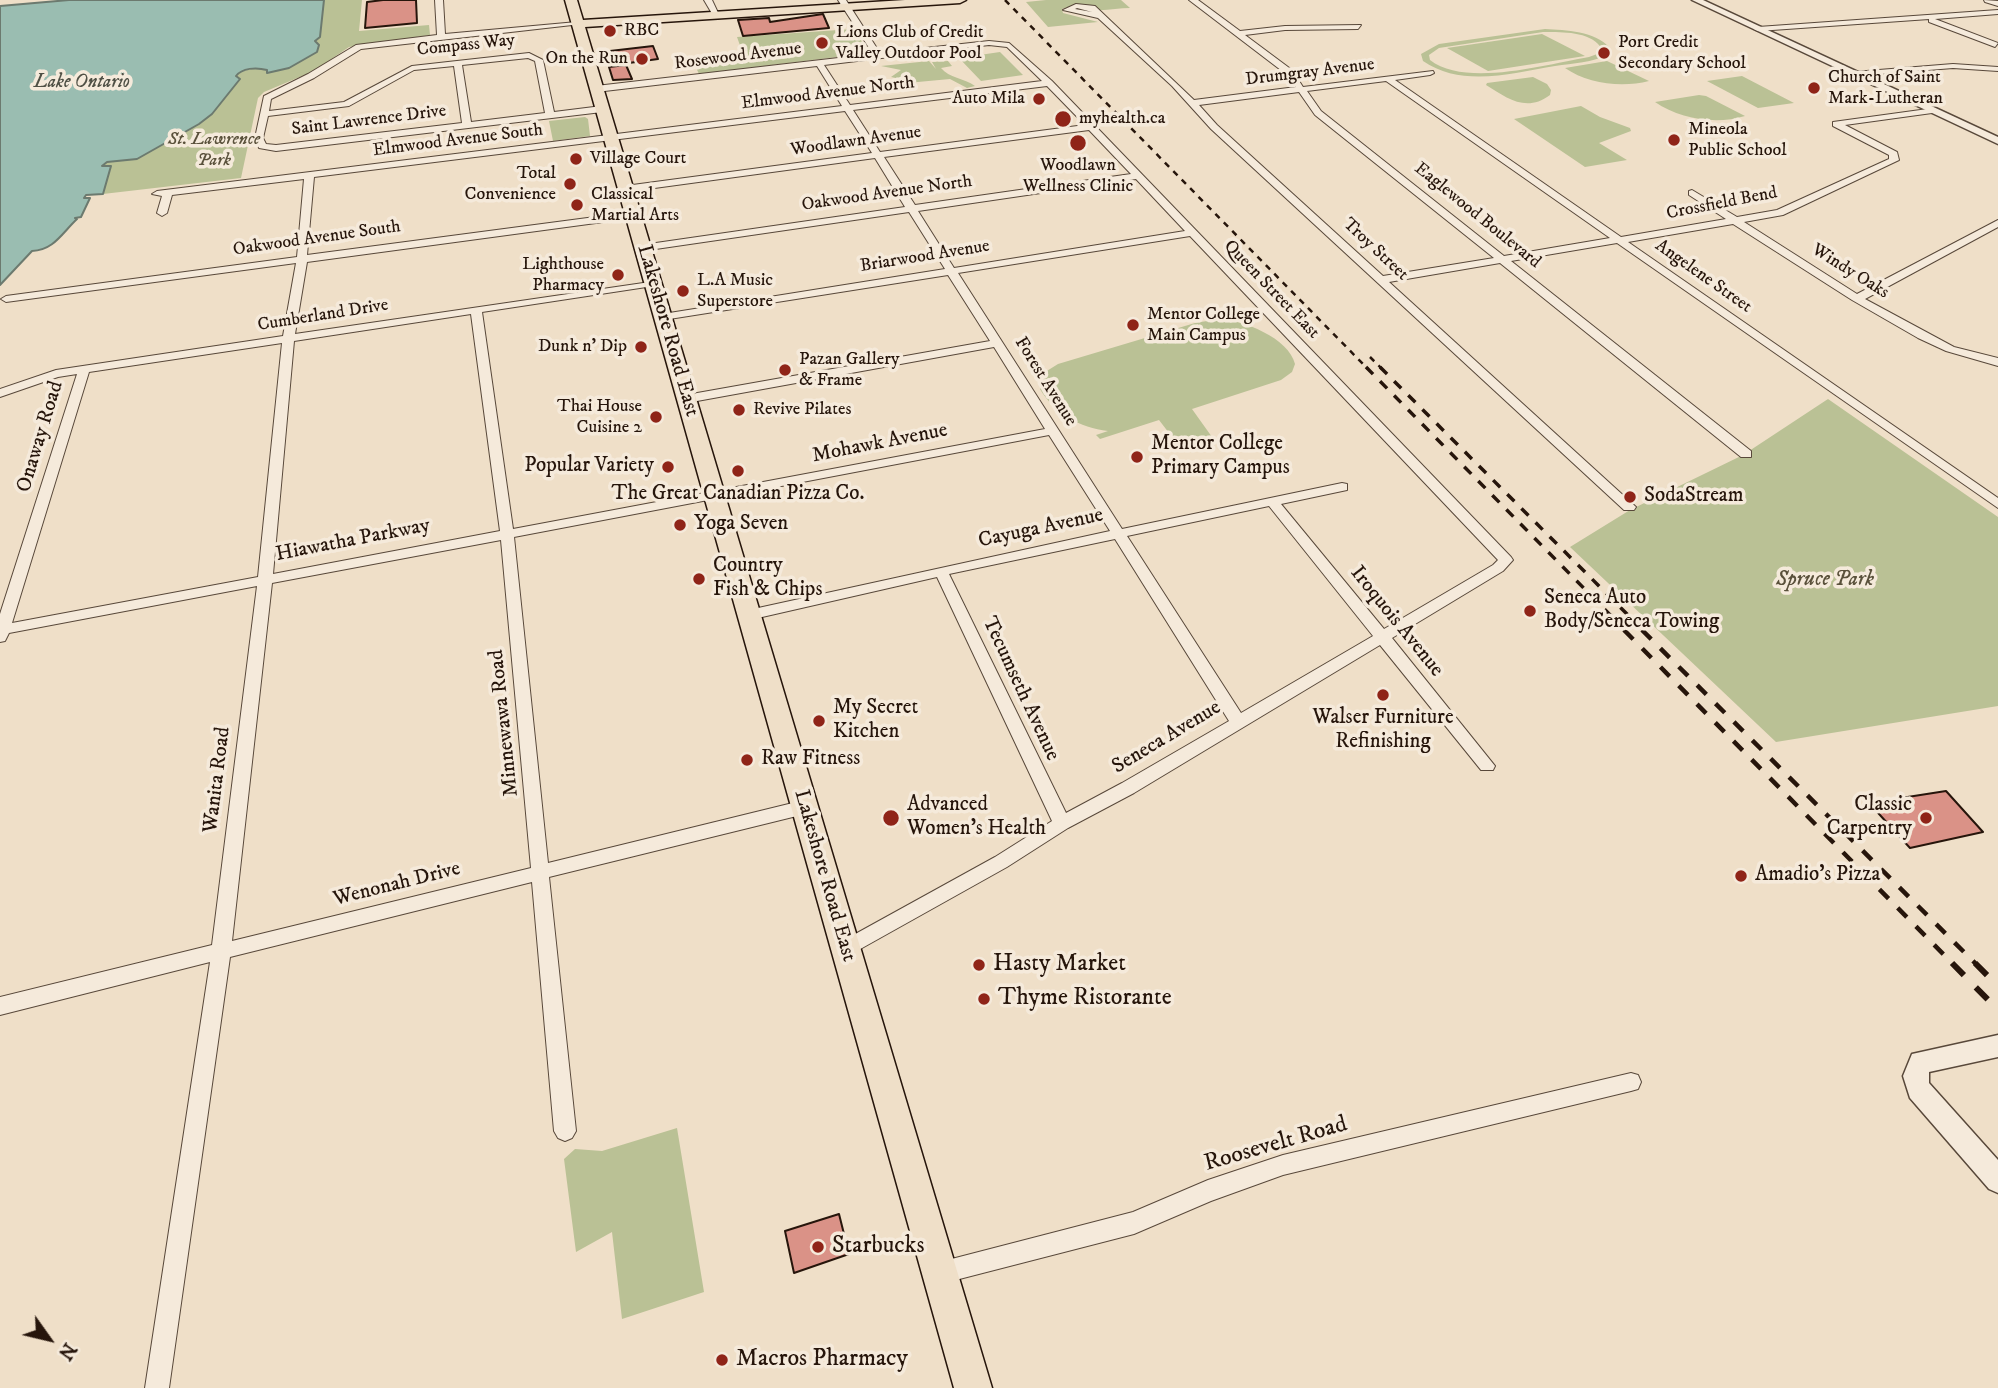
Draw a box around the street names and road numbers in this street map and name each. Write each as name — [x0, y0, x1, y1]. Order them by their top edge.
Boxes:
street label: Compass Way — [416, 30, 516, 62]
street label: Rosewood Avenue — [673, 38, 803, 76]
street label: Drumgray Avenue — [1244, 54, 1376, 92]
street label: Elmwood Avenue North — [740, 73, 916, 115]
street label: Saint Lawrence Drive — [291, 101, 447, 141]
street label: Elmwood Avenue South — [372, 120, 544, 162]
street label: Woodlawn Avenue — [789, 122, 923, 162]
street label: Eaglewood Boulevard — [1409, 158, 1545, 274]
street label: Oakwood Avenue North — [800, 171, 974, 217]
street label: Crossfield Bend — [1665, 183, 1779, 225]
street label: Troy Street — [1338, 214, 1412, 286]
street label: Oakwood Avenue South — [232, 217, 402, 261]
street label: Briarwood Avenue — [859, 236, 991, 278]
street label: Queen Street East — [1218, 236, 1324, 344]
street label: Angelene Street — [1650, 236, 1756, 318]
street label: Windy Oaks — [1807, 240, 1893, 304]
street label: Lakeshore Road East — [630, 242, 704, 420]
street label: Cumberland Drive — [256, 295, 390, 337]
street label: Forest Avenue — [1009, 334, 1081, 430]
street label: Onaway Road — [12, 378, 70, 496]
street label: Mohawk Avenue — [810, 419, 950, 469]
street label: Cayuga Avenue — [976, 503, 1106, 555]
street label: Hiawatha Parkway — [274, 514, 432, 568]
street label: Iroquois Avenue — [1344, 562, 1448, 682]
street label: Tecumseth Avenue — [976, 613, 1064, 765]
street label: Minnewawa Road — [485, 648, 525, 798]
street label: Seneca Avenue — [1108, 696, 1226, 780]
street label: Wanita Road — [199, 725, 237, 835]
street label: Lakeshore Road East — [787, 787, 861, 965]
street label: Wenonah Drive — [331, 857, 463, 913]
street label: Roosevelt Road — [1201, 1111, 1351, 1179]

